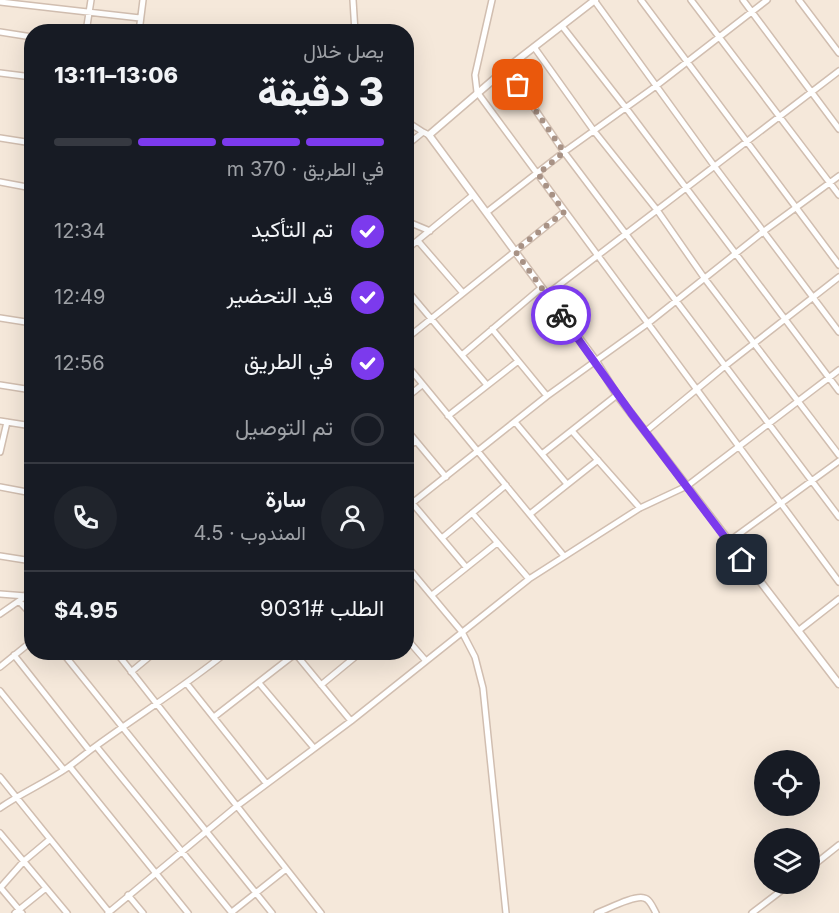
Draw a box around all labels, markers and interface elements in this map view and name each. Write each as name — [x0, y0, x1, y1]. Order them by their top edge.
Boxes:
text: يصل خلال — [303, 39, 384, 63]
pin — [492, 59, 543, 110]
text: 13:06–13:11 — [54, 62, 178, 88]
text: 3 دقيقة — [257, 68, 384, 115]
icon: bag — [501, 68, 534, 101]
text: في الطريق · 370 m — [227, 157, 384, 181]
icon: check — [351, 215, 384, 248]
text: تم التأكيد — [251, 216, 333, 242]
text: 12:34 — [54, 219, 105, 243]
icon: check — [351, 281, 384, 314]
text: قيد التحضير — [227, 282, 333, 308]
text: 12:49 — [54, 285, 105, 309]
courier — [531, 285, 591, 345]
icon: bike — [545, 299, 578, 332]
icon: check — [351, 347, 384, 380]
text: في الطريق — [244, 348, 333, 374]
text: 12:56 — [54, 351, 105, 375]
text: تم التوصيل — [235, 414, 333, 440]
button: phone — [54, 486, 117, 549]
text: سارة — [265, 486, 306, 512]
button: person — [321, 486, 384, 549]
text: المندوب · 4.5 — [193, 521, 306, 545]
pin — [716, 534, 767, 585]
icon: home — [725, 543, 758, 576]
text: الطلب #9031 — [260, 595, 384, 621]
text: $4.95 — [54, 597, 118, 623]
map controls — [754, 750, 820, 894]
button: locate — [754, 750, 820, 816]
button: layers — [754, 828, 820, 894]

